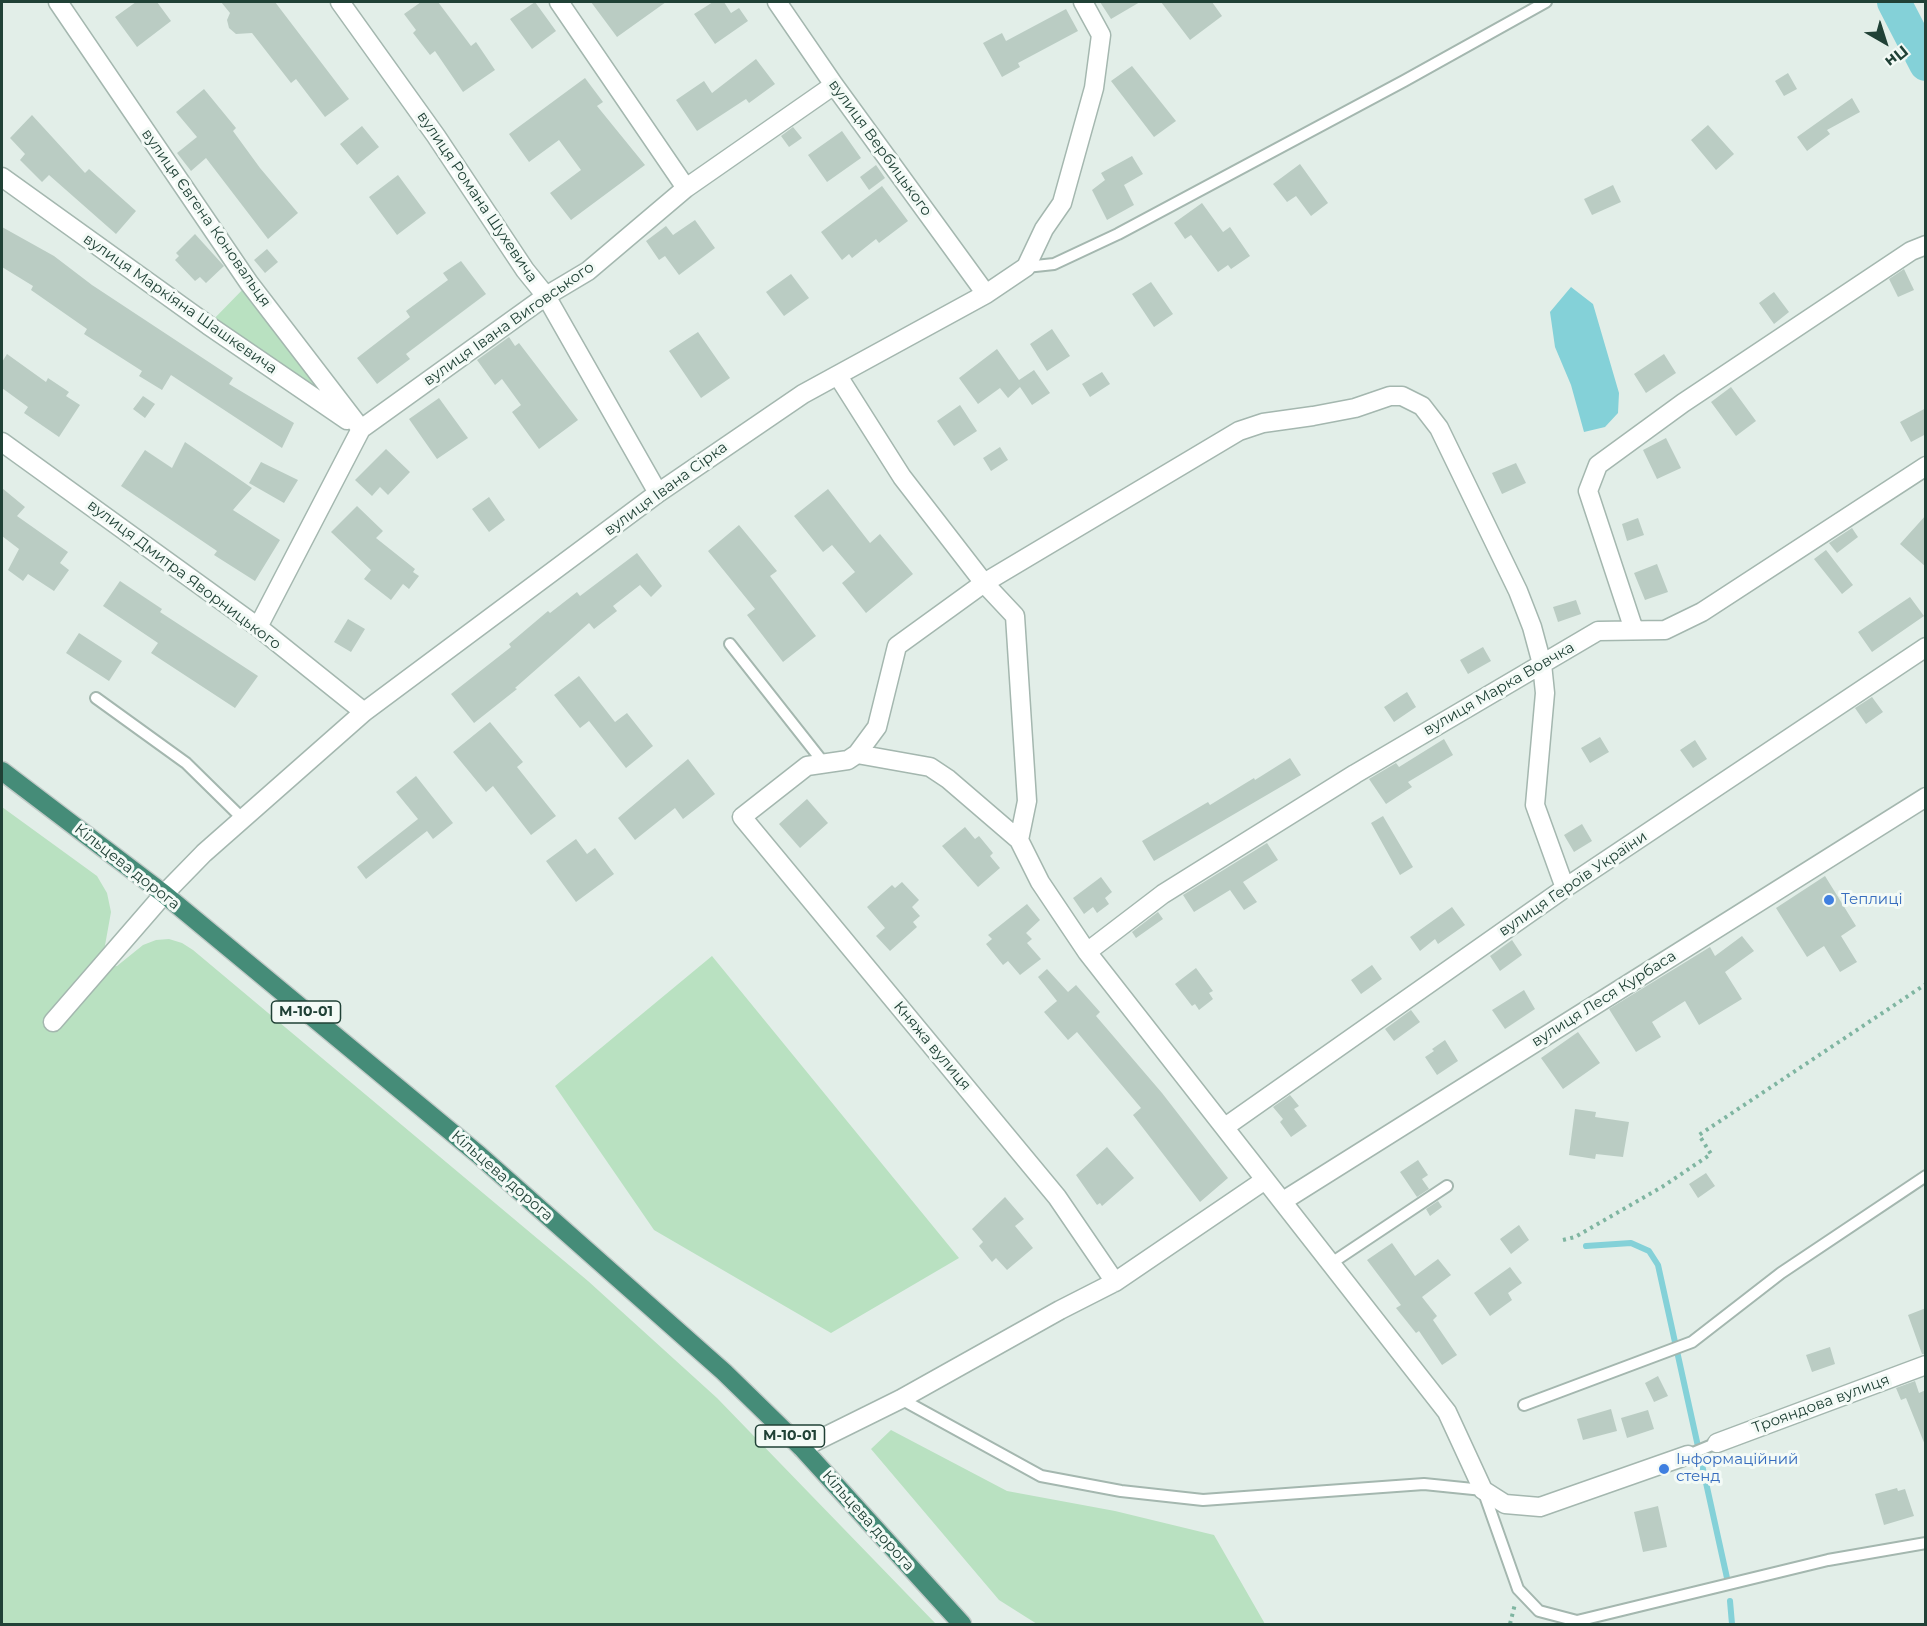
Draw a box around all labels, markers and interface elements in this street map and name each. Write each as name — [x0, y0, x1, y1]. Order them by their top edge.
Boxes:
north arrow — [1855, 12, 1915, 72]
text: Пн — [1881, 41, 1912, 71]
street label: вулиця Вербицького — [824, 76, 936, 220]
street label: вулиця Романа Шухевича — [413, 108, 541, 286]
street label: вулиця Євгена Коновальця — [137, 126, 275, 310]
street label: вулиця Маркіяна Шашкевича — [80, 230, 280, 378]
street label: вулиця Івана Виговського — [420, 258, 598, 390]
street label: вулиця Івана Сірка — [601, 438, 731, 540]
street label: вулиця Дмитра Яворницького — [84, 496, 284, 654]
street label: вулиця Марка Вовчка — [1420, 638, 1578, 740]
street label: Кільцева дорога — [71, 820, 183, 914]
street label: вулиця Героїв України — [1495, 828, 1651, 940]
place label: Теплиці — [1841, 891, 1903, 909]
marker: Теплиці — [1822, 893, 1836, 907]
street label: вулиця Леся Курбаса — [1528, 947, 1680, 1051]
street label: Княжа вулиця — [889, 998, 975, 1094]
road number: М-10-01 — [272, 1001, 340, 1023]
street label: Кільцева дорога — [448, 1127, 556, 1225]
street label: Трояндова вулиця — [1750, 1371, 1892, 1437]
road number: М-10-01 — [756, 1425, 824, 1447]
place label: Інформаційний стенд — [1676, 1451, 1798, 1486]
marker: Інформаційний стенд — [1657, 1462, 1671, 1476]
street label: Кільцева дорога — [818, 1467, 918, 1575]

